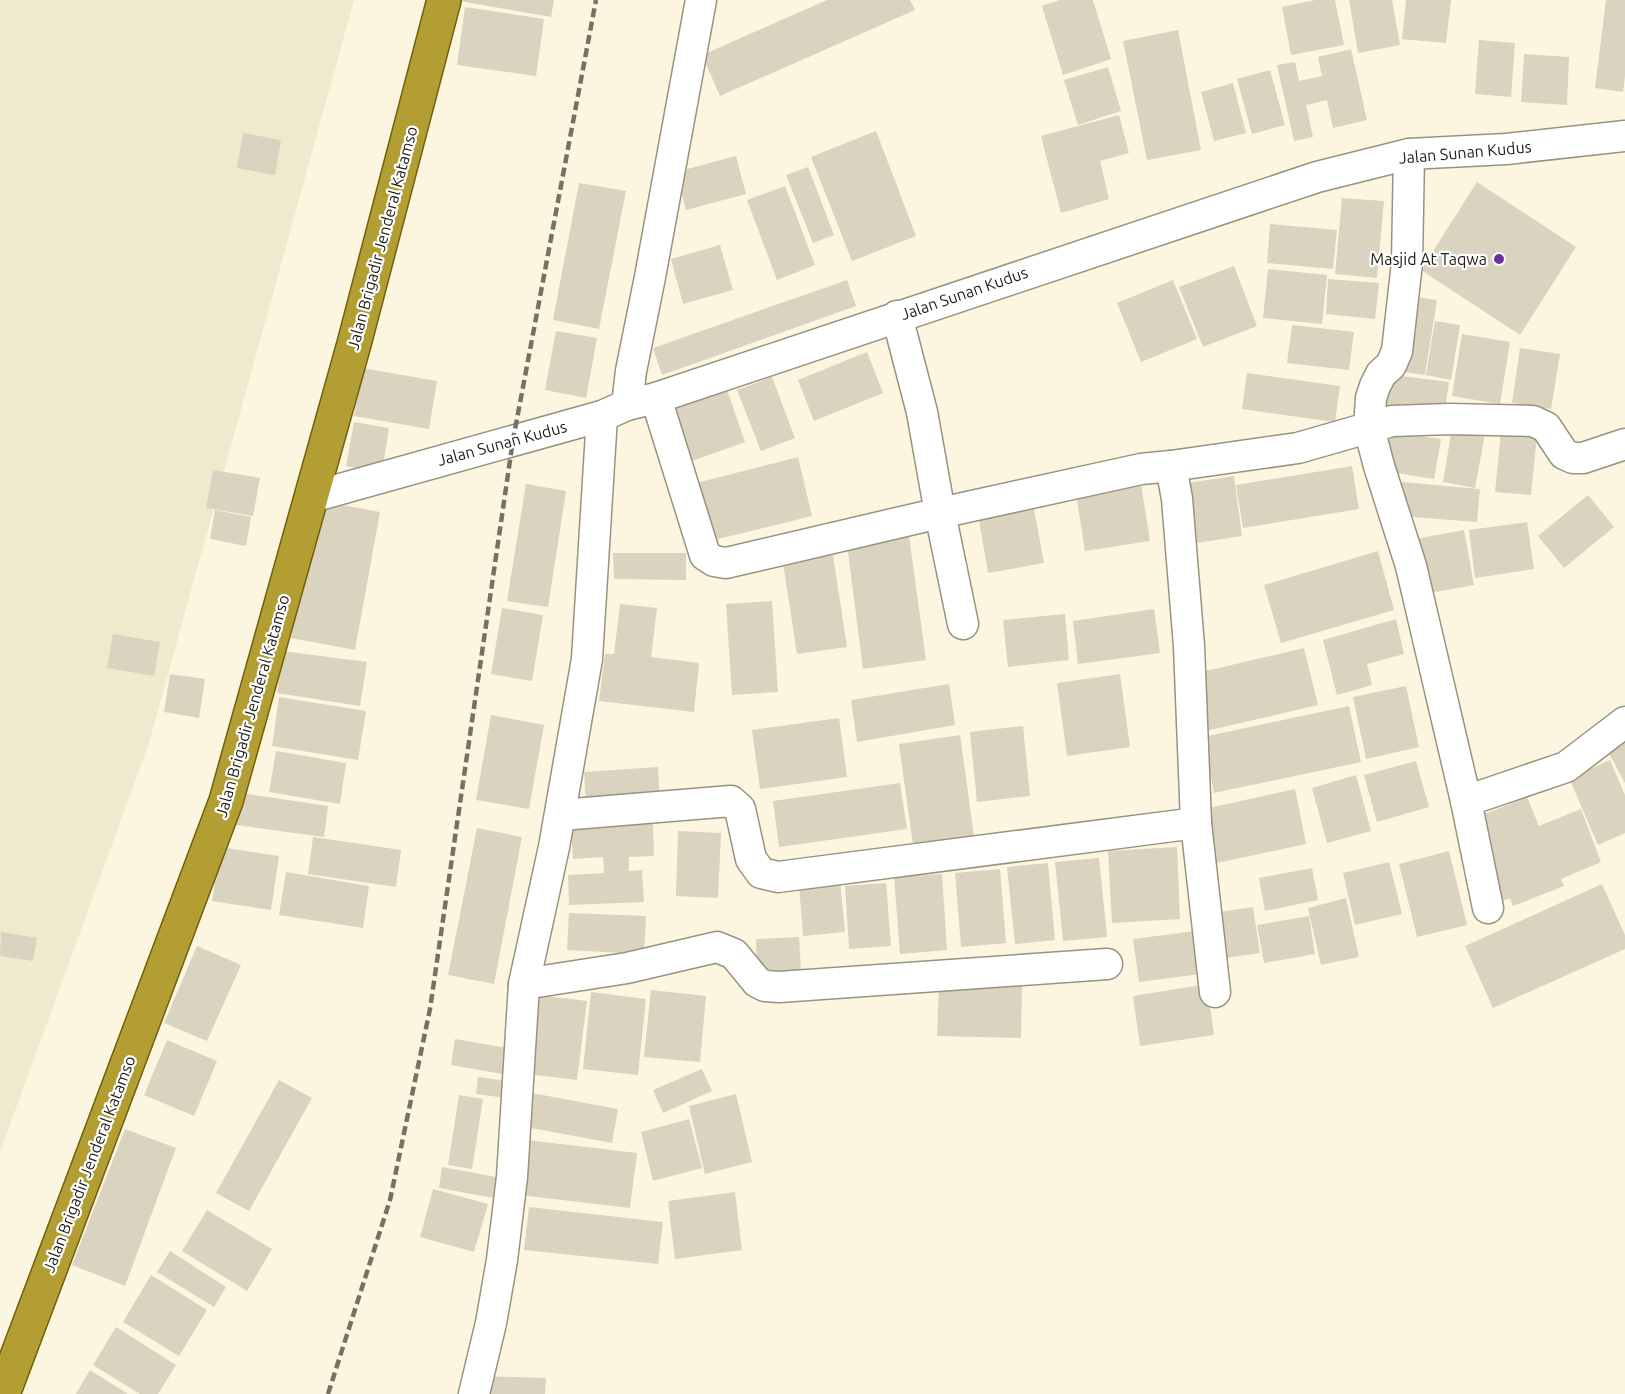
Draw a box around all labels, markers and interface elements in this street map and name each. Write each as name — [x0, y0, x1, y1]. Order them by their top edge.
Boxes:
street label: Jalan Brigadir Jenderal Katamso — [343, 124, 421, 352]
street label: Jalan Sunan Kudus — [1398, 137, 1532, 167]
place label: Masjid At Taqwa — [1370, 250, 1487, 268]
marker: Masjid At Taqwa — [1492, 252, 1506, 266]
street label: Jalan Sunan Kudus — [898, 263, 1030, 323]
street label: Jalan Sunan Kudus — [435, 417, 569, 469]
street label: Jalan Brigadir Jenderal Katamso — [212, 593, 292, 819]
street label: Jalan Brigadir Jenderal Katamso — [39, 1053, 139, 1275]

